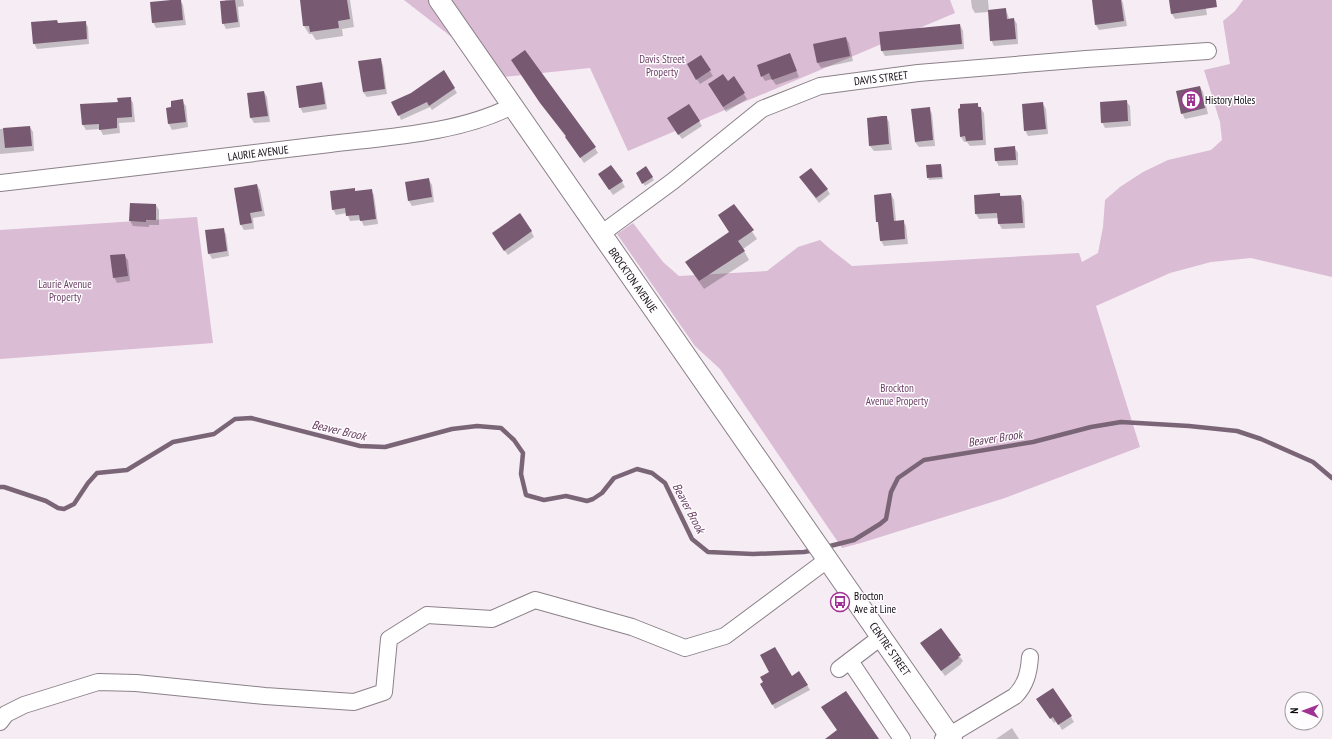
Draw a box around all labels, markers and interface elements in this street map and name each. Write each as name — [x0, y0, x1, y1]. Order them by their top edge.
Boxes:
park label: Davis Street Property — [639, 52, 685, 79]
street label: DAVIS STREET — [853, 68, 909, 88]
building icon: History Holes — [1180, 89, 1202, 111]
place label: History Holes — [1205, 93, 1256, 107]
street label: LAURIE AVENUE — [227, 142, 289, 164]
street label: BROCKTON AVENUE — [606, 245, 661, 315]
park label: Laurie Avenue Property — [38, 277, 92, 304]
park label: Brockton Avenue Property — [866, 381, 929, 408]
water label: Beaver Brook — [311, 417, 369, 444]
water label: Beaver Brook — [967, 426, 1025, 450]
water label: Beaver Brook — [670, 480, 709, 537]
place label: Brocton Ave at Line — [854, 589, 897, 616]
bus stop icon: Brocton Ave at Line — [829, 591, 851, 613]
street label: CENTRE STREET — [866, 620, 914, 679]
north arrow — [1284, 691, 1324, 731]
text: N — [1287, 708, 1301, 714]

